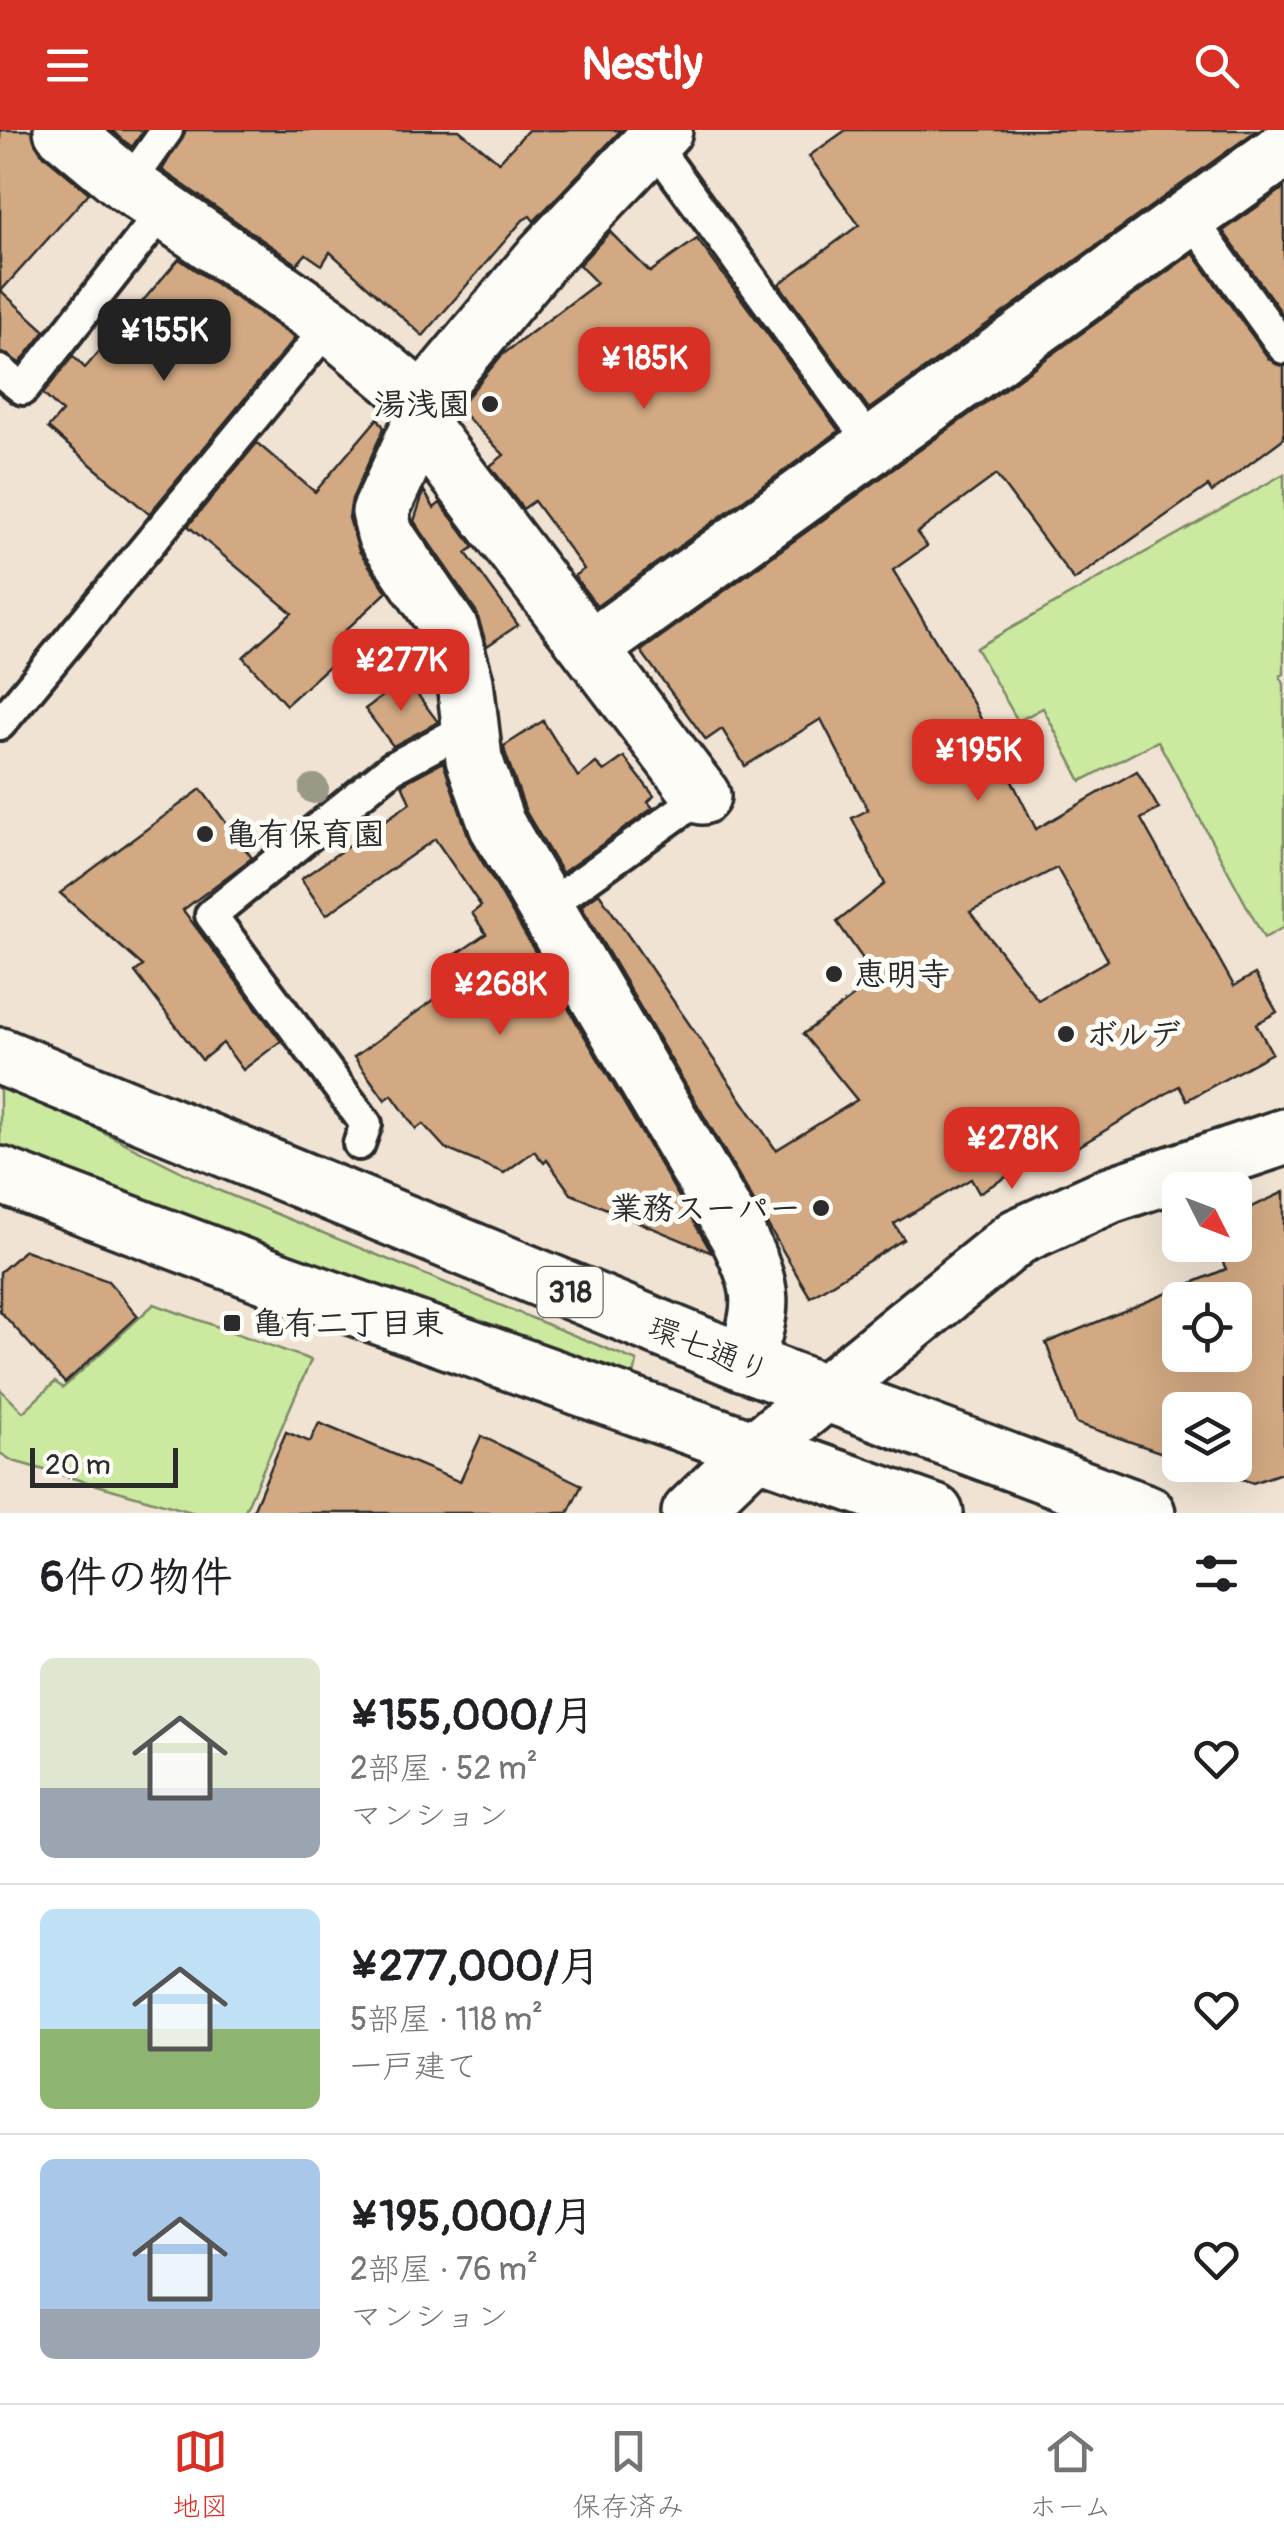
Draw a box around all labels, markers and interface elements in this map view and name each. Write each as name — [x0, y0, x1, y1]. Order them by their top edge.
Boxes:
text: Nestly — [582, 37, 702, 93]
icon: menu — [40, 38, 95, 93]
icon: search — [1189, 38, 1244, 93]
pin: ¥155K — [94, 299, 234, 384]
text: ¥155K — [120, 311, 208, 351]
pin: ¥185K — [574, 327, 714, 412]
text: ¥185K — [600, 339, 688, 379]
place label: 湯浅園 — [374, 385, 470, 425]
marker: 湯浅園 — [479, 393, 501, 415]
pin: ¥277K — [331, 629, 471, 714]
text: ¥277K — [354, 641, 448, 681]
pin: ¥195K — [908, 719, 1048, 804]
text: ¥195K — [934, 731, 1022, 771]
place label: 亀有保育園 — [225, 815, 385, 855]
marker: 亀有保育園 — [194, 823, 216, 845]
pin: ¥268K — [430, 953, 570, 1038]
place label: 恵明寺 — [854, 955, 950, 995]
marker: 恵明寺 — [823, 963, 845, 985]
text: ¥268K — [453, 965, 547, 1005]
place label: ボルデ — [1086, 1015, 1181, 1055]
marker: ボルデ — [1055, 1023, 1077, 1045]
pin: ¥278K — [942, 1107, 1082, 1192]
text: ¥278K — [966, 1119, 1058, 1159]
north arrow — [1162, 1172, 1252, 1262]
map controls — [1162, 1172, 1252, 1482]
place label: 業務スーパー — [610, 1189, 801, 1229]
marker: 業務スーパー — [810, 1197, 832, 1219]
road number: 318 — [538, 1267, 602, 1317]
button: locate — [1162, 1282, 1252, 1372]
place label: 亀有二丁目東 — [252, 1304, 444, 1344]
street label: 環七通り — [642, 1307, 775, 1392]
marker: 亀有二丁目東 — [221, 1312, 243, 1334]
button: layers — [1162, 1392, 1252, 1482]
scale bar — [30, 1443, 178, 1488]
text: 20 m — [45, 1448, 111, 1483]
icon: filters — [1189, 1546, 1244, 1601]
text: 6件の物件 — [40, 1552, 232, 1604]
text: ¥155,000/月 — [350, 1690, 595, 1742]
icon: home — [120, 1698, 240, 1818]
icon: heart — [1189, 1731, 1244, 1786]
text: 2部屋 · 52 m² — [350, 1749, 538, 1789]
text: マンション — [350, 1796, 509, 1836]
text: ¥277,000/月 — [350, 1941, 601, 1993]
icon: home — [120, 1949, 240, 2069]
icon: heart — [1189, 1982, 1244, 2037]
text: 5部屋 · 118 m² — [350, 2000, 543, 2040]
text: 一戸建て — [350, 2047, 478, 2087]
text: ¥195,000/月 — [350, 2191, 594, 2243]
icon: home — [120, 2199, 240, 2319]
icon: heart — [1189, 2232, 1244, 2287]
text: 2部屋 · 76 m² — [350, 2250, 538, 2290]
text: マンション — [350, 2297, 509, 2337]
tab: 地図 — [172, 2424, 228, 2525]
tab: 保存済み — [573, 2424, 685, 2525]
tab: ホーム — [1029, 2424, 1112, 2525]

